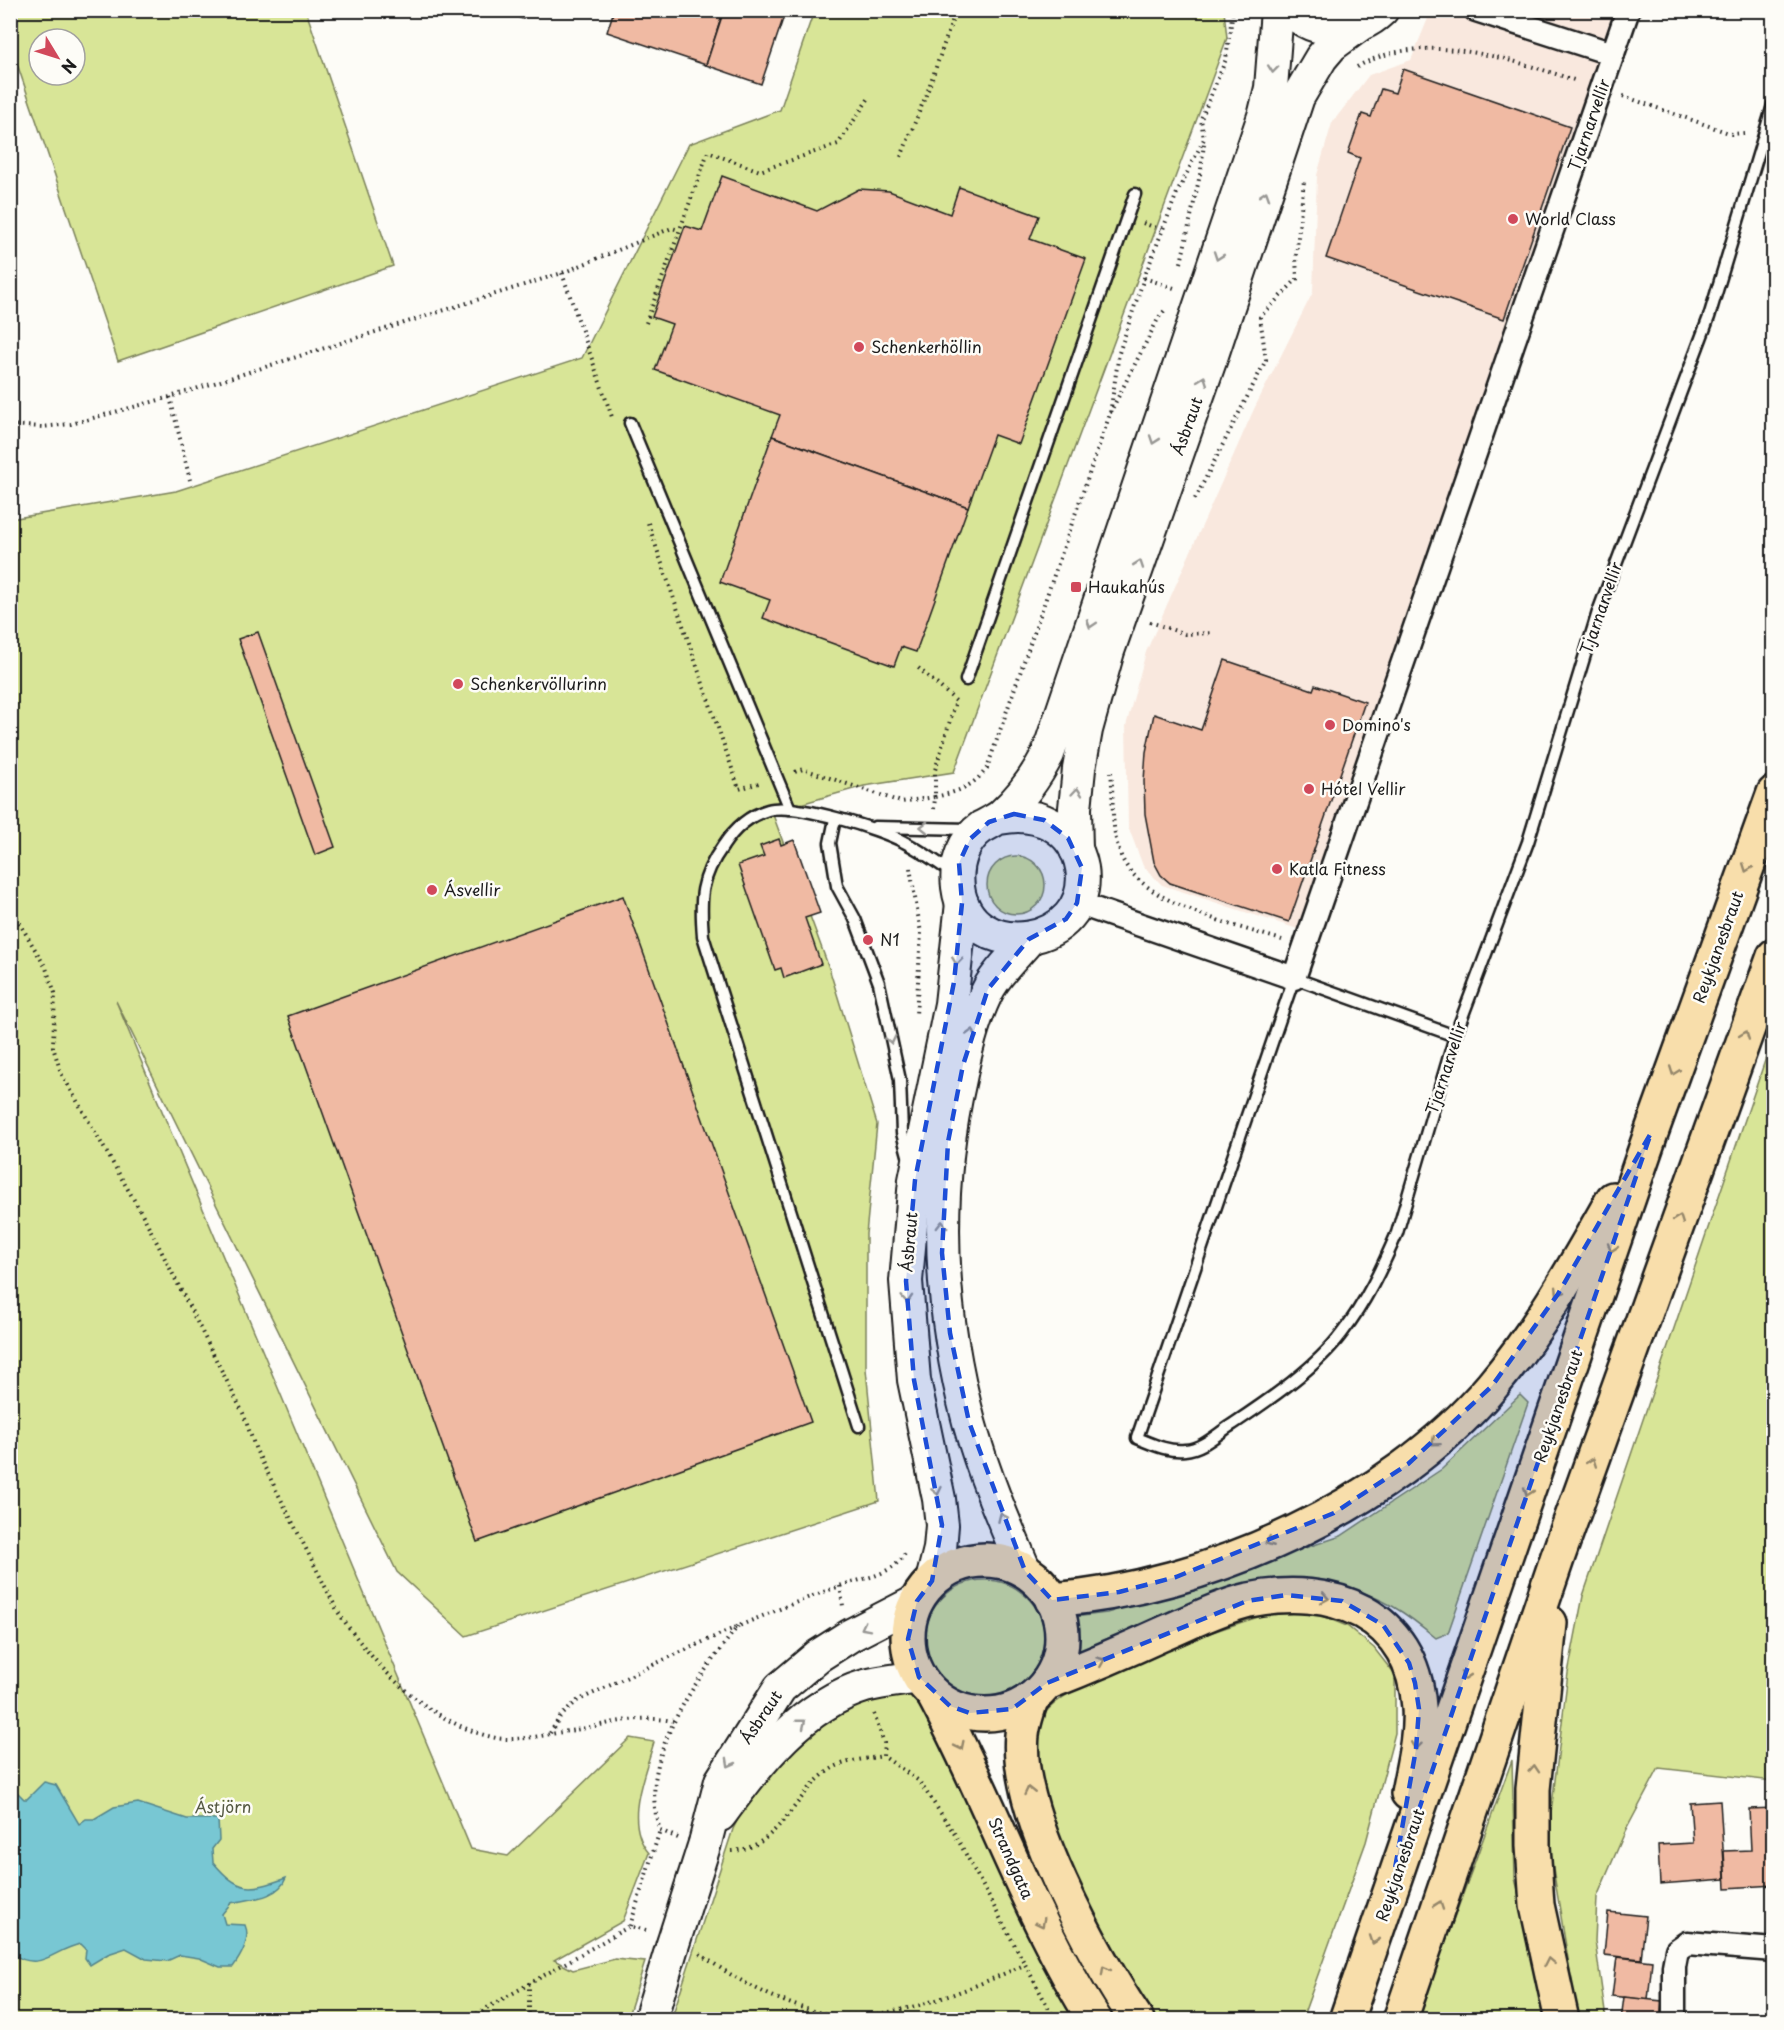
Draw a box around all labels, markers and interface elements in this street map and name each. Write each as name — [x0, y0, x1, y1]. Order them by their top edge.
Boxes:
north arrow — [27, 27, 87, 87]
text: N — [56, 54, 83, 79]
one-way arrow — [1267, 64, 1279, 73]
street label: Tjarnarvellir — [1561, 75, 1615, 174]
one-way arrow — [1258, 190, 1271, 201]
place label: World Class — [1525, 206, 1616, 230]
marker: World Class — [1506, 212, 1520, 226]
one-way arrow — [1213, 250, 1226, 261]
place label: Schenkerhöllin — [871, 334, 982, 358]
marker: Schenkerhöllin — [852, 340, 866, 354]
one-way arrow — [1196, 375, 1209, 386]
street label: Ásbraut — [1164, 393, 1208, 458]
one-way arrow — [1149, 434, 1162, 445]
street label: Tjarnarvellir — [1573, 558, 1627, 657]
one-way arrow — [1131, 559, 1144, 570]
place label: Haukahús — [1088, 574, 1165, 598]
marker: Haukahús — [1069, 580, 1083, 594]
one-way arrow — [1085, 618, 1098, 629]
place label: Schenkervöllurinn — [470, 671, 607, 695]
marker: Schenkervöllurinn — [451, 677, 465, 691]
place label: Domino's — [1342, 712, 1411, 736]
marker: Domino's — [1323, 718, 1337, 732]
place label: Hótel Vellir — [1321, 776, 1406, 800]
marker: Hótel Vellir — [1302, 782, 1316, 796]
one-way arrow — [1070, 788, 1083, 797]
one-way arrow — [920, 821, 929, 833]
place label: Katla Fitness — [1289, 856, 1386, 880]
marker: Katla Fitness — [1270, 862, 1284, 876]
one-way arrow — [1741, 862, 1754, 873]
place label: Ásvellir — [444, 877, 501, 901]
marker: Ásvellir — [425, 883, 439, 897]
street label: Reykjanesbraut — [1686, 887, 1749, 1006]
place label: N1 — [880, 927, 900, 951]
marker: N1 — [861, 933, 875, 947]
one-way arrow — [951, 957, 964, 966]
street label: Tjarnarvellir — [1419, 1018, 1472, 1117]
one-way arrow — [964, 1028, 977, 1038]
one-way arrow — [1738, 1030, 1750, 1041]
one-way arrow — [884, 1035, 897, 1045]
one-way arrow — [1668, 1065, 1681, 1076]
street label: Ásbraut — [893, 1210, 923, 1273]
one-way arrow — [1672, 1214, 1685, 1225]
one-way arrow — [936, 1221, 948, 1230]
one-way arrow — [1607, 1242, 1619, 1253]
one-way arrow — [1554, 1286, 1566, 1296]
one-way arrow — [900, 1294, 913, 1303]
street label: Reykjanesbraut — [1526, 1345, 1588, 1465]
one-way arrow — [1431, 1435, 1442, 1446]
one-way arrow — [1584, 1457, 1597, 1467]
one-way arrow — [930, 1486, 943, 1496]
one-way arrow — [1523, 1486, 1536, 1497]
one-way arrow — [997, 1512, 1009, 1523]
one-way arrow — [1264, 1535, 1275, 1547]
one-way arrow — [1320, 1591, 1330, 1604]
one-way arrow — [860, 1620, 871, 1632]
one-way arrow — [1095, 1656, 1106, 1668]
one-way arrow — [1460, 1670, 1472, 1681]
street label: Ásbraut — [733, 1684, 787, 1748]
one-way arrow — [795, 1719, 806, 1730]
one-way arrow — [953, 1739, 965, 1750]
one-way arrow — [1410, 1741, 1422, 1751]
one-way arrow — [726, 1757, 738, 1768]
one-way arrow — [1528, 1764, 1541, 1773]
one-way arrow — [1024, 1787, 1037, 1797]
park label: Ástjörn — [195, 1794, 251, 1818]
street label: Reykjanesbraut — [1368, 1804, 1430, 1924]
street label: Strandgata — [983, 1813, 1041, 1903]
one-way arrow — [1432, 1900, 1444, 1910]
one-way arrow — [1034, 1917, 1045, 1927]
one-way arrow — [1369, 1934, 1382, 1945]
one-way arrow — [1543, 1958, 1556, 1968]
one-way arrow — [1101, 1966, 1112, 1976]

